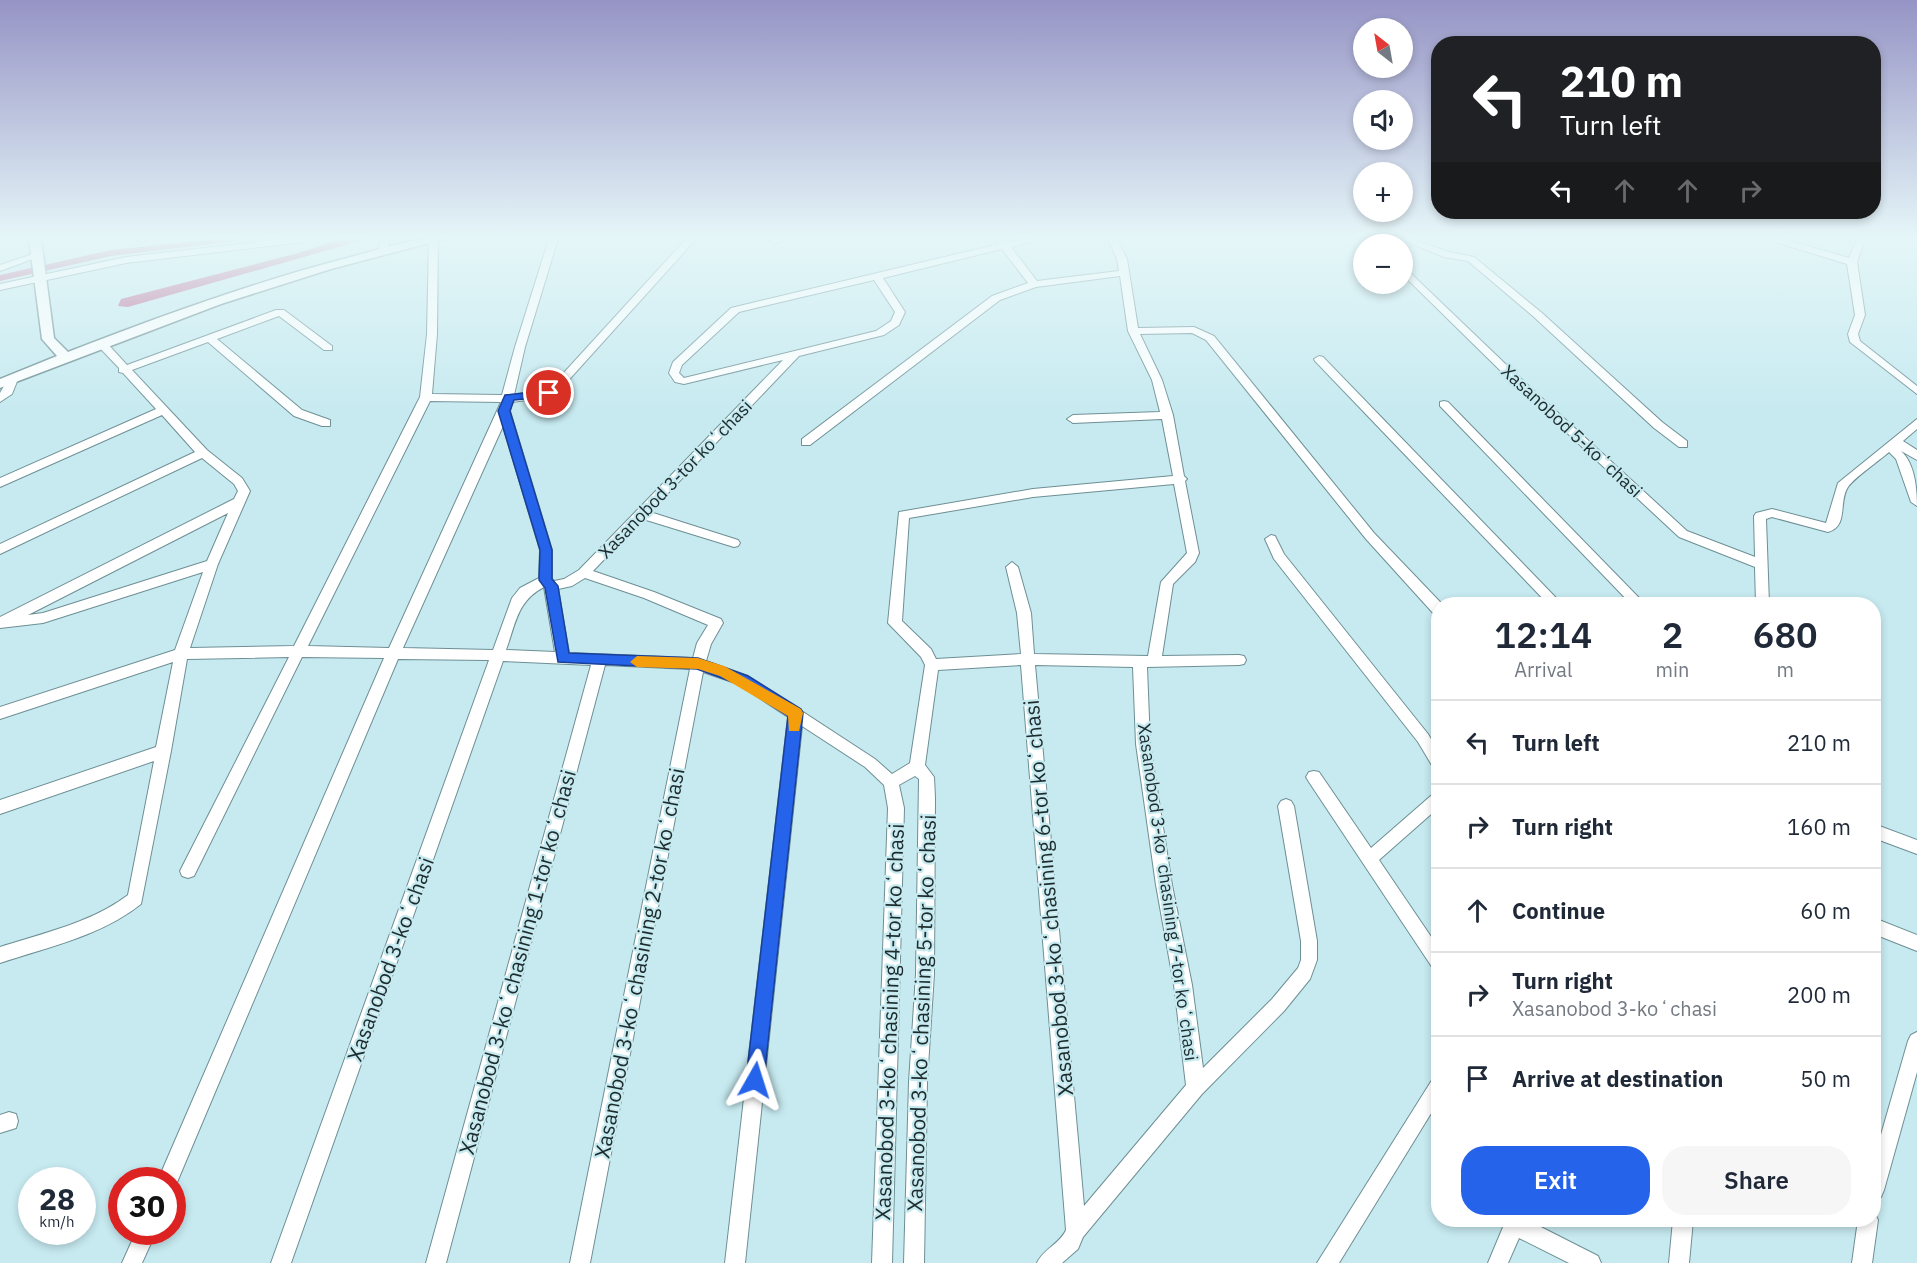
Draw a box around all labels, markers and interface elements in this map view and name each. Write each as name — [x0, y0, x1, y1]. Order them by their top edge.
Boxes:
north arrow — [1353, 18, 1413, 78]
map controls — [1353, 18, 1413, 294]
text: 210 m — [1560, 54, 1683, 109]
icon: left — [1461, 60, 1539, 138]
button: sound — [1353, 90, 1413, 150]
text: Turn left — [1560, 107, 1661, 142]
button: + — [1353, 162, 1413, 222]
icon: left — [1545, 174, 1578, 207]
icon: ahead — [1608, 174, 1641, 207]
icon: ahead — [1671, 174, 1704, 207]
icon: right — [1734, 174, 1767, 207]
button: − — [1353, 234, 1413, 294]
street label: Xasanobod 5-koʻchasi — [1497, 360, 1647, 502]
pin — [523, 367, 574, 418]
icon: arrive — [532, 376, 565, 409]
street label: Xasanobod 3-tor koʻchasi — [593, 395, 757, 563]
text: 12:14 — [1494, 611, 1592, 658]
text: 2 — [1662, 611, 1683, 658]
text: 680 — [1753, 611, 1818, 658]
text: Arrival — [1514, 656, 1572, 683]
text: min — [1656, 656, 1689, 683]
text: m — [1776, 656, 1794, 683]
street label: Xasanobod 3-koʻchasining 6-tor koʻchasi — [1017, 699, 1079, 1097]
street label: Xasanobod 3-koʻchasining 7-tor koʻchasi — [1133, 722, 1203, 1062]
icon: left — [1461, 726, 1494, 759]
text: Turn left — [1512, 728, 1600, 757]
text: 210 m — [1787, 728, 1851, 757]
street label: Xasanobod 3-koʻchasining 2-tor koʻchasi — [587, 765, 691, 1161]
street label: Xasanobod 3-koʻchasining 1-tor koʻchasi — [452, 766, 582, 1158]
icon: right — [1461, 810, 1494, 843]
text: Turn right — [1512, 812, 1613, 841]
text: 160 m — [1787, 812, 1851, 841]
street label: Xasanobod 3-koʻchasining 5-tor koʻchasi — [900, 814, 942, 1212]
street label: Xasanobod 3-koʻchasining 4-tor koʻchasi — [868, 823, 910, 1221]
street label: Xasanobod 3-koʻchasi — [340, 853, 440, 1065]
icon: ahead — [1461, 894, 1494, 927]
text: Continue — [1512, 896, 1605, 925]
text: 60 m — [1800, 896, 1851, 925]
text: Turn right — [1512, 966, 1613, 995]
icon: right — [1461, 978, 1494, 1011]
text: 200 m — [1787, 980, 1851, 1009]
text: Xasanobod 3-koʻchasi — [1512, 995, 1717, 1022]
position arrow — [723, 1048, 787, 1112]
icon: arrive — [1461, 1062, 1494, 1095]
text: Arrive at destination — [1512, 1064, 1723, 1093]
text: 50 m — [1800, 1064, 1851, 1093]
button: Exit — [1461, 1146, 1650, 1215]
button: Share — [1662, 1146, 1851, 1215]
speed limit sign: 30 — [108, 1167, 186, 1245]
text: 28 — [39, 1179, 75, 1218]
text: km/h — [39, 1212, 75, 1231]

